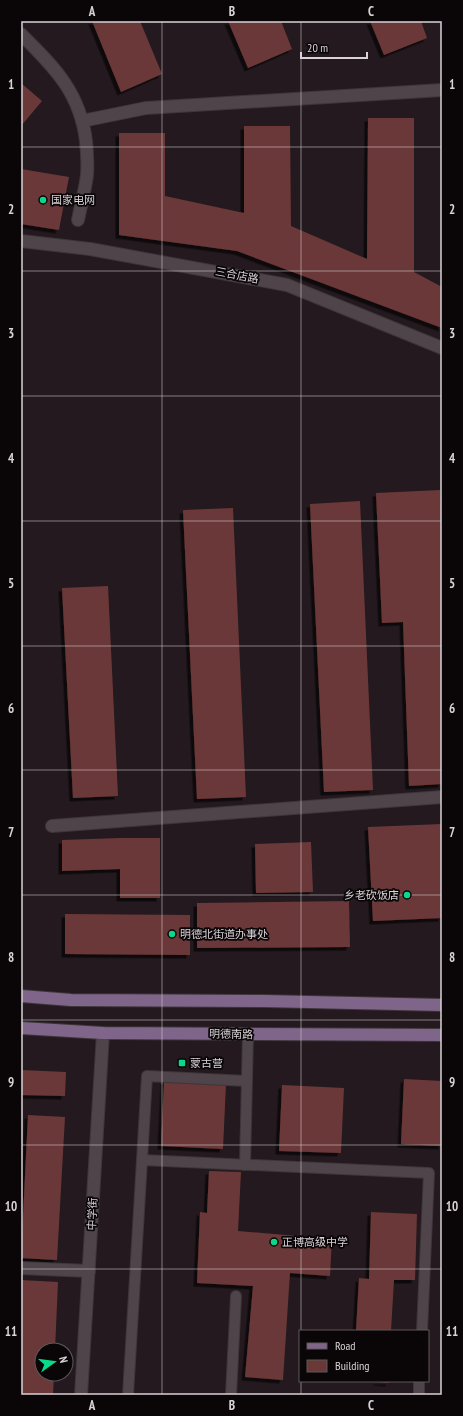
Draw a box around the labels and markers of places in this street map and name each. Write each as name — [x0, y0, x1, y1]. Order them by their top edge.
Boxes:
place label: 国家电网 — [51, 193, 95, 207]
marker: 国家电网 — [38, 195, 48, 205]
place label: 乡老砍饭店 — [344, 888, 399, 902]
marker: 乡老砍饭店 — [402, 890, 412, 900]
place label: 明德北街道办事处 — [180, 927, 268, 941]
marker: 明德北街道办事处 — [167, 929, 177, 939]
place label: 蒙古营 — [190, 1056, 223, 1070]
marker: 蒙古营 — [177, 1058, 187, 1068]
place label: 正博高级中学 — [282, 1235, 348, 1249]
marker: 正博高级中学 — [269, 1237, 279, 1247]

